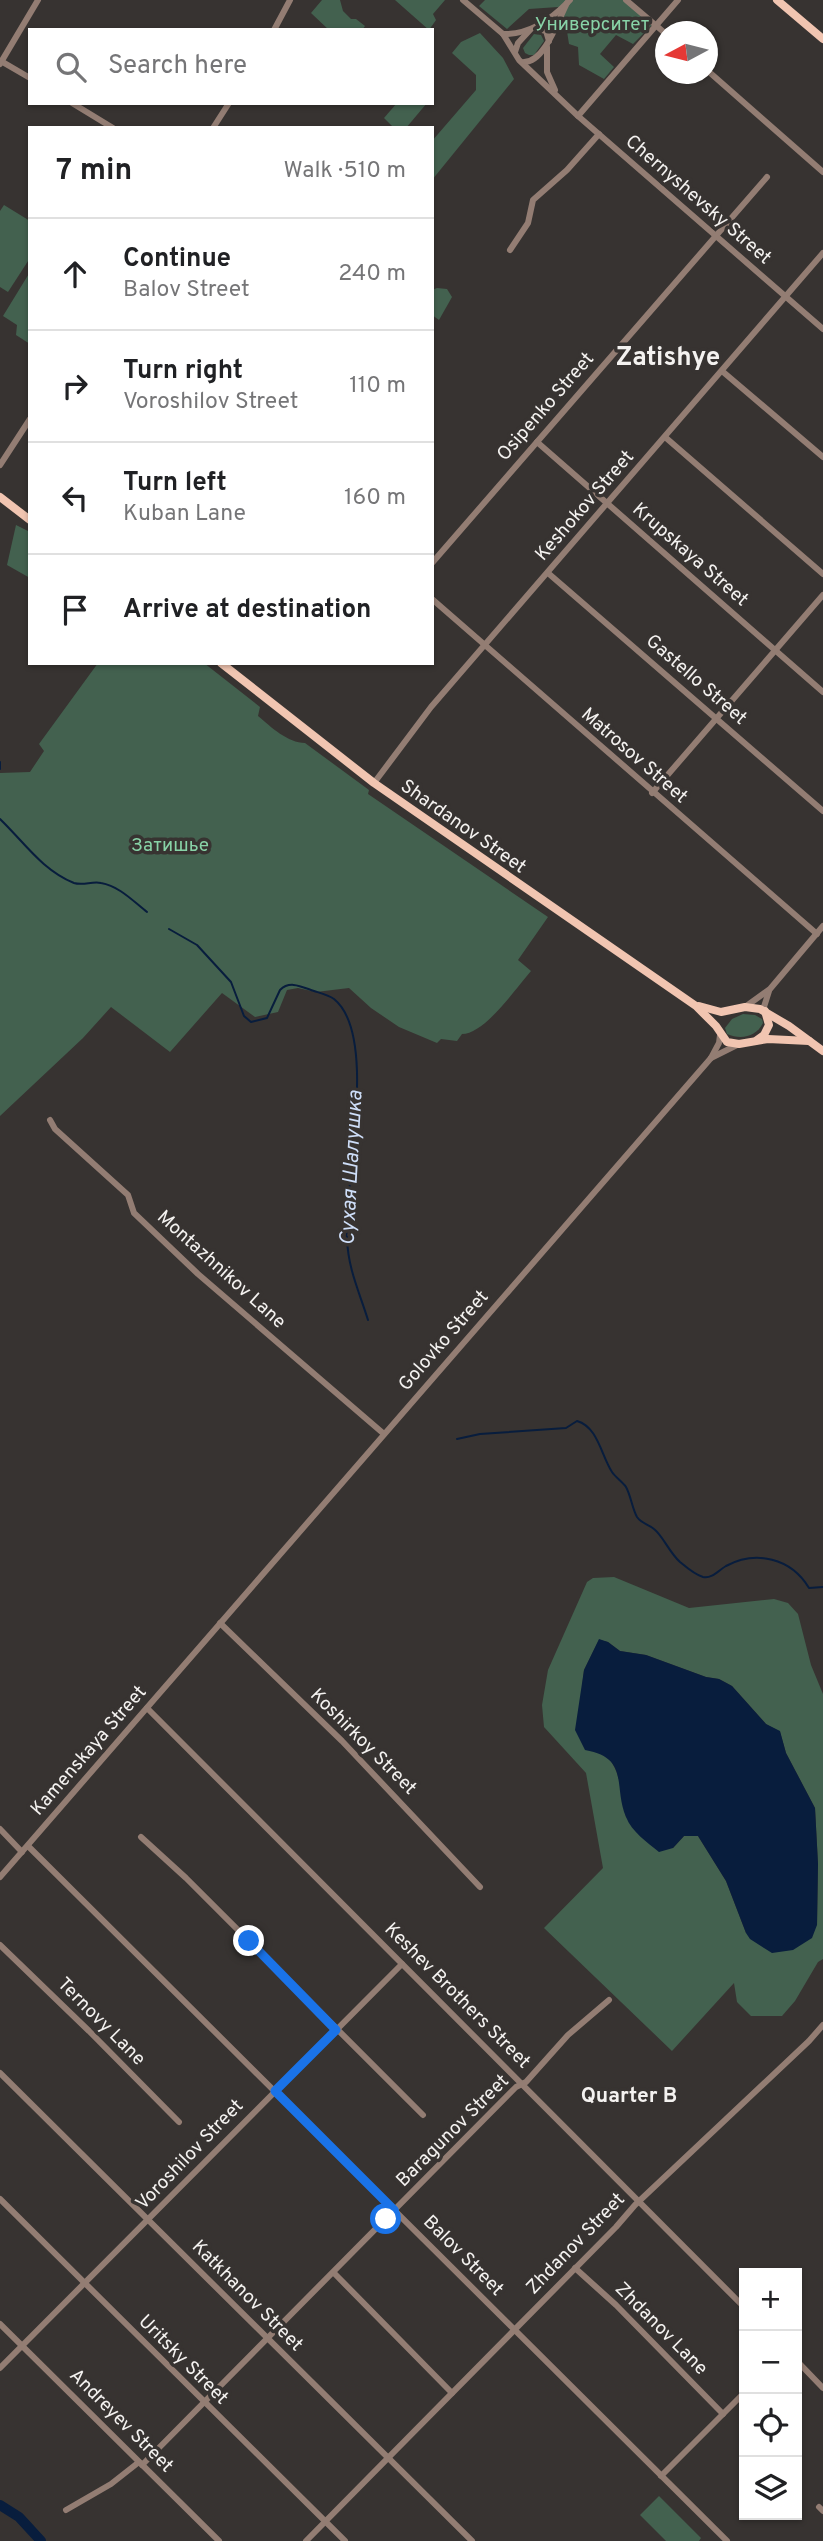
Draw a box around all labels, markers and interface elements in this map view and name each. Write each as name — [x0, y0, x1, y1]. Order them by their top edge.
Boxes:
park label: Университет — [535, 13, 650, 37]
north arrow — [655, 21, 718, 84]
search box — [28, 28, 434, 105]
icon: search — [52, 48, 90, 86]
text: Search here — [108, 50, 247, 83]
street label: Chernyshevsky Street — [620, 130, 776, 270]
text: 7 min — [56, 153, 132, 190]
text: Walk · 510 m — [284, 157, 406, 186]
text: Continue — [123, 243, 231, 276]
icon: ahead — [56, 255, 94, 293]
text: 240 m — [338, 260, 406, 289]
text: Balov Street — [123, 276, 250, 305]
district label: Zatishye — [616, 342, 720, 375]
street label: Osipenko Street — [492, 348, 600, 466]
text: Turn right — [123, 355, 243, 388]
icon: right — [56, 367, 94, 405]
text: 110 m — [349, 372, 406, 401]
text: Voroshilov Street — [123, 388, 298, 417]
street label: Keshokov Street — [530, 446, 640, 566]
text: Turn left — [123, 467, 227, 500]
icon: left — [56, 479, 94, 517]
text: 160 m — [344, 484, 406, 513]
street label: Krupskaya Street — [627, 498, 753, 612]
text: Kuban Lane — [123, 500, 246, 529]
icon: arrive — [56, 591, 94, 629]
text: Arrive at destination — [123, 594, 371, 627]
street label: Gastello Street — [640, 629, 752, 731]
street label: Matrosov Street — [576, 703, 692, 809]
street label: Shardanov Street — [395, 775, 531, 879]
park label: Затишье — [131, 834, 209, 858]
water label: Сухая Шалушка — [334, 1090, 370, 1246]
street label: Montazhnikov Lane — [151, 1206, 291, 1334]
street label: Golovko Street — [394, 1286, 494, 1396]
street label: Kamenskaya Street — [26, 1681, 152, 1821]
street label: Koshirkoy Street — [305, 1684, 421, 1800]
street label: Keshev Brothers Street — [379, 1918, 535, 2074]
route end — [233, 1925, 264, 1956]
street label: Ternovy Lane — [52, 1973, 150, 2071]
street label: Baragunov Street — [392, 2070, 514, 2192]
district label: Quarter B — [581, 2083, 677, 2110]
street label: Voroshilov Street — [131, 2095, 249, 2215]
street label: Zhdanov Street — [521, 2188, 631, 2300]
route start — [370, 2203, 401, 2234]
street label: Balov Street — [418, 2211, 508, 2301]
street label: Katkhanov Street — [186, 2235, 308, 2357]
map controls — [739, 2268, 802, 2520]
button: + — [739, 2268, 802, 2331]
street label: Zhdanov Lane — [609, 2277, 713, 2381]
street label: Uritsky Street — [133, 2310, 233, 2410]
button: − — [739, 2331, 802, 2394]
street label: Andreyev Street — [64, 2364, 178, 2478]
button: locate — [739, 2394, 802, 2457]
button: layers — [739, 2457, 802, 2520]

